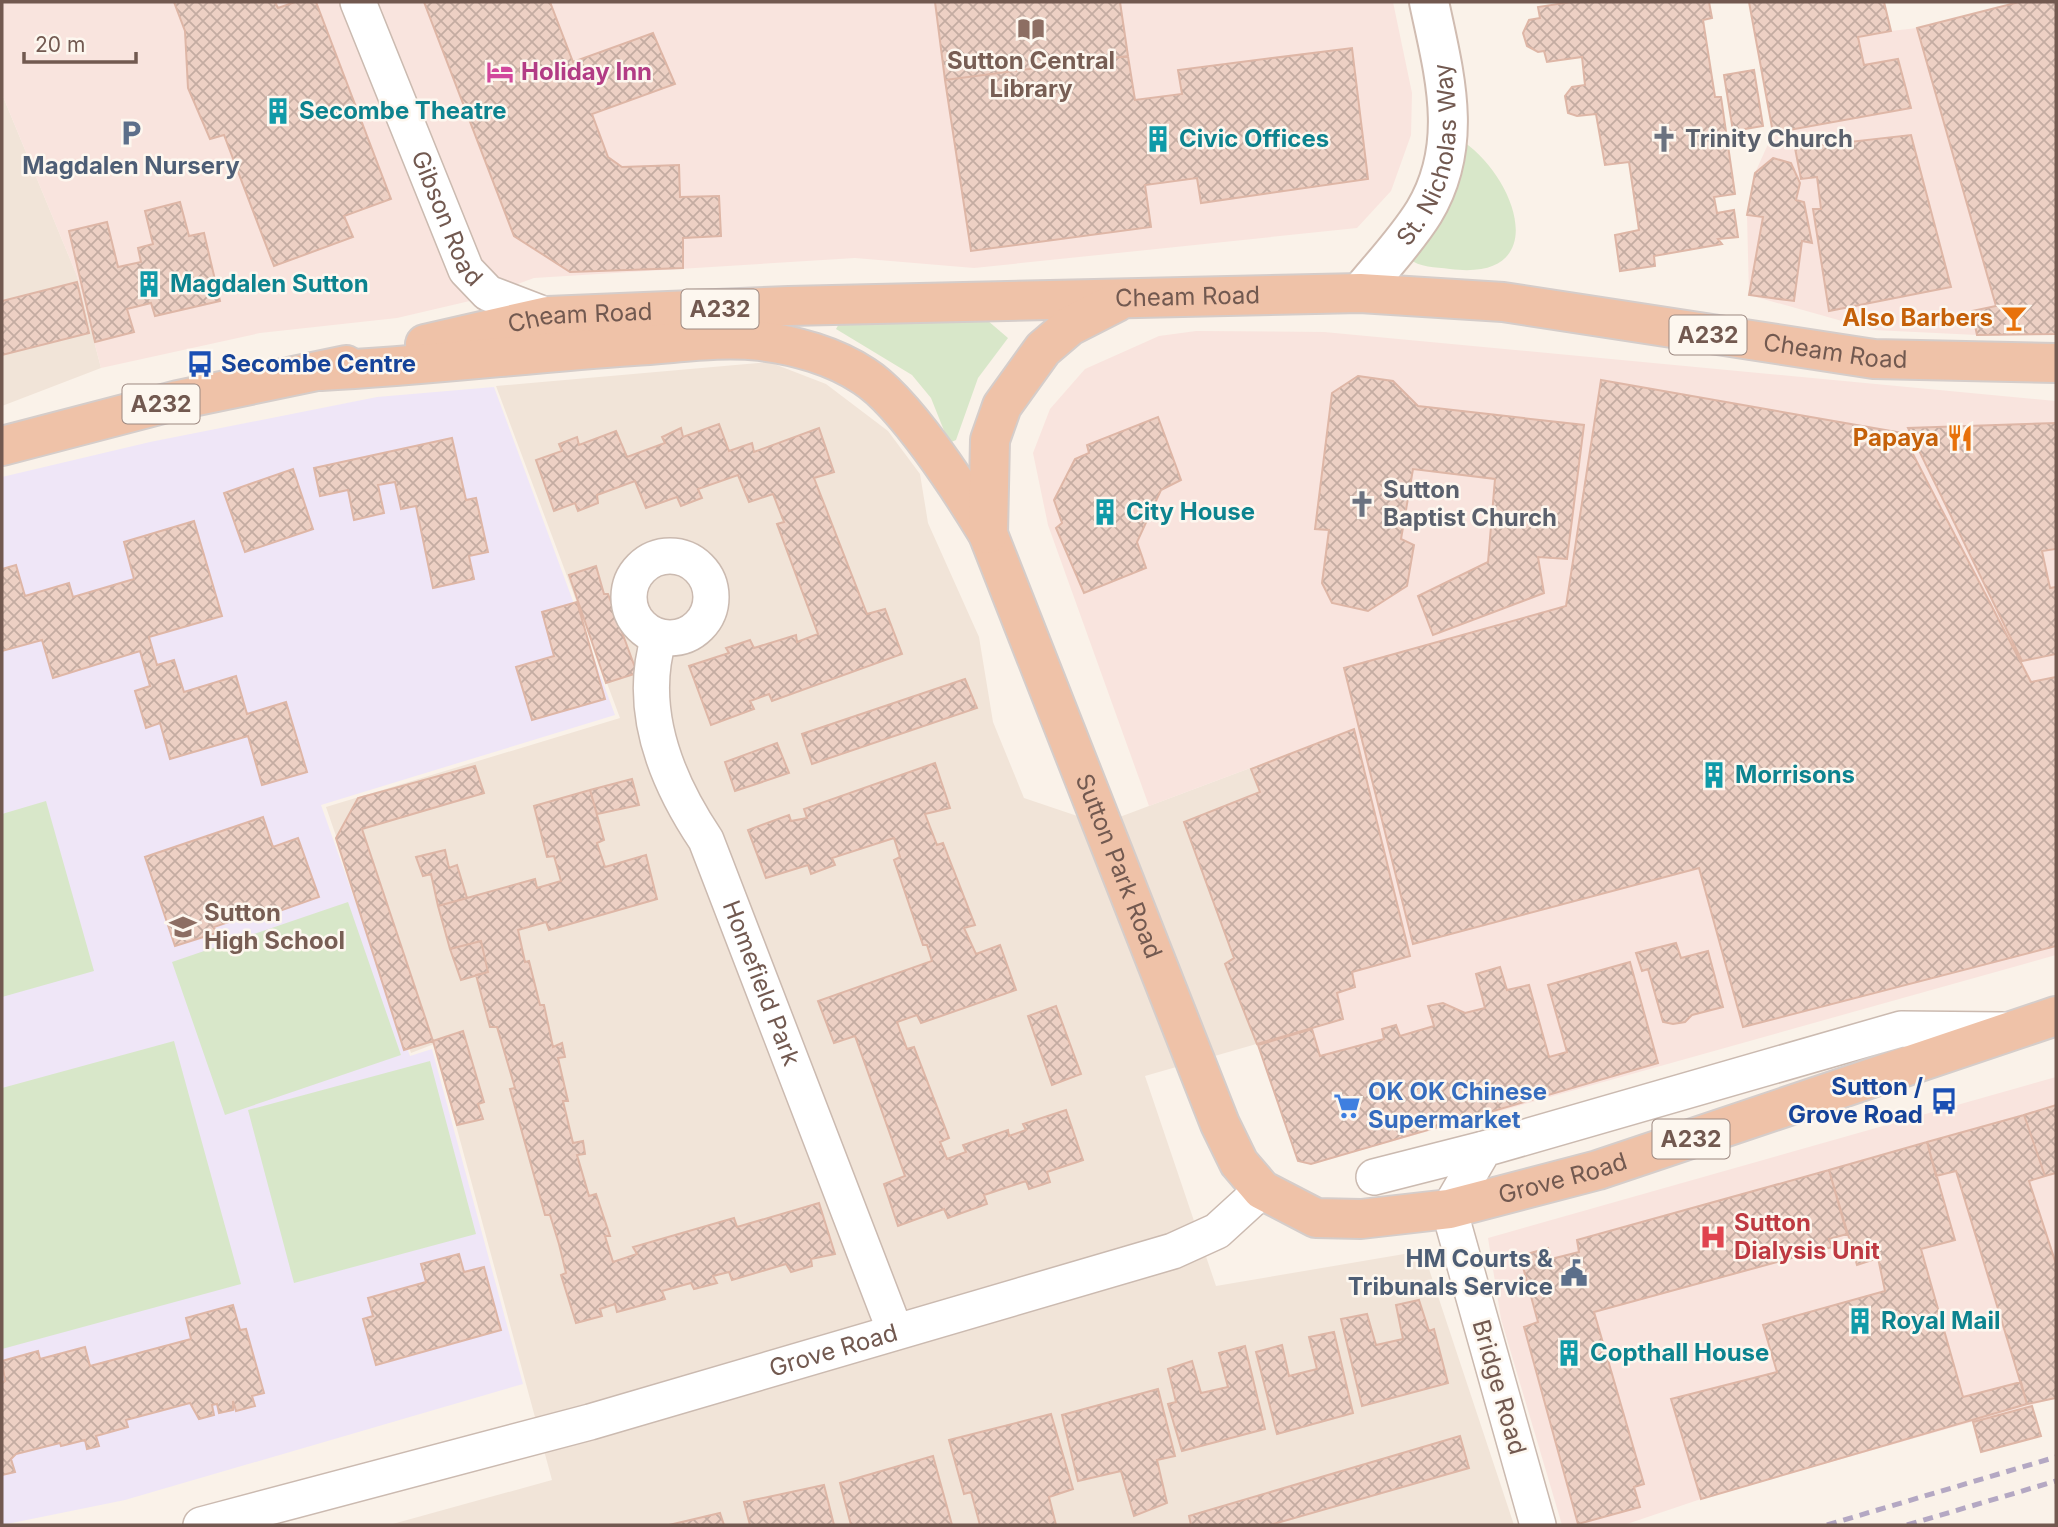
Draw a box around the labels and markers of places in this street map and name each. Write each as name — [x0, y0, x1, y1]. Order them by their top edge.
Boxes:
library icon: Sutton Central Library — [1016, 14, 1046, 44]
place label: Sutton Central Library — [947, 46, 1115, 103]
hotel icon: Holiday Inn — [485, 57, 515, 87]
place label: Holiday Inn — [521, 57, 652, 86]
building icon: Secombe Theatre — [263, 96, 293, 126]
place label: Secombe Theatre — [299, 96, 507, 125]
parking icon: Magdalen Nursery — [116, 118, 146, 148]
building icon: Civic Offices — [1143, 124, 1173, 154]
place label: Civic Offices — [1179, 124, 1329, 153]
church icon: Trinity Church — [1649, 124, 1679, 154]
place label: Trinity Church — [1685, 124, 1853, 153]
place label: Magdalen Nursery — [22, 151, 240, 180]
building icon: Magdalen Sutton — [134, 269, 164, 299]
place label: Magdalen Sutton — [170, 269, 369, 298]
place label: Also Barbers — [1842, 303, 1993, 332]
bar icon: Also Barbers — [1999, 303, 2029, 333]
bus stop icon: Secombe Centre — [185, 349, 215, 379]
place label: Secombe Centre — [221, 349, 416, 378]
place label: Papaya — [1853, 423, 1939, 452]
restaurant icon: Papaya — [1945, 423, 1975, 453]
place label: Sutton Baptist Church — [1383, 475, 1557, 532]
church icon: Sutton Baptist Church — [1347, 489, 1377, 519]
building icon: City House — [1090, 497, 1120, 527]
place label: City House — [1126, 497, 1255, 526]
building icon: Morrisons — [1699, 760, 1729, 790]
place label: Morrisons — [1735, 760, 1855, 789]
place label: Sutton High School — [204, 898, 345, 955]
school or university icon: Sutton High School — [168, 912, 198, 942]
place label: Sutton / Grove Road — [1788, 1072, 1923, 1129]
place label: OK OK Chinese Supermarket — [1368, 1077, 1547, 1134]
bus stop icon: Sutton / Grove Road — [1929, 1086, 1959, 1116]
supermarket icon: OK OK Chinese Supermarket — [1332, 1091, 1362, 1121]
place label: Sutton Dialysis Unit — [1734, 1208, 1880, 1265]
hospital icon: Sutton Dialysis Unit — [1698, 1222, 1728, 1252]
place label: HM Courts & Tribunals Service — [1348, 1244, 1554, 1301]
public building icon: HM Courts & Tribunals Service — [1559, 1258, 1589, 1288]
building icon: Royal Mail — [1845, 1306, 1875, 1336]
place label: Royal Mail — [1881, 1306, 2000, 1335]
building icon: Copthall House — [1554, 1338, 1584, 1368]
place label: Copthall House — [1590, 1338, 1769, 1367]

